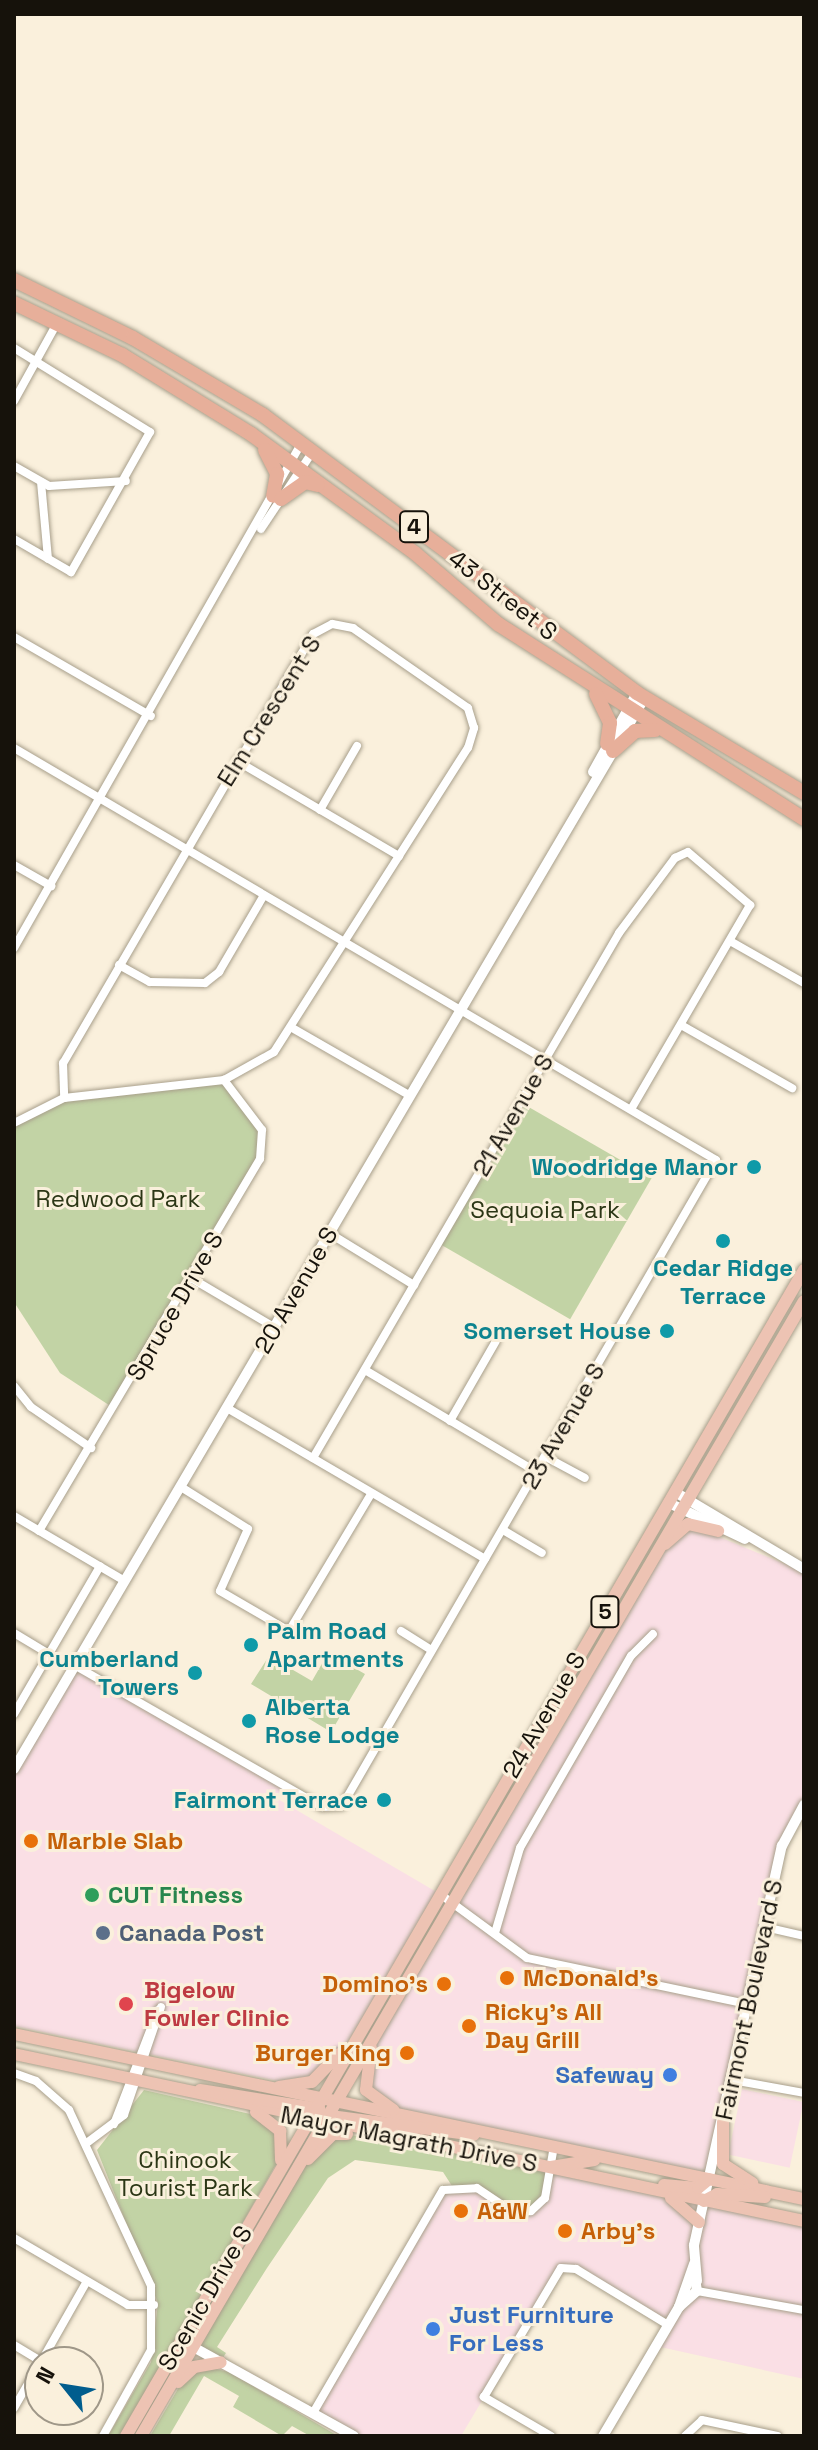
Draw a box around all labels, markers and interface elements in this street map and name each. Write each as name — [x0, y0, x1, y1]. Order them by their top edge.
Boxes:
road number: 4 — [398, 509, 430, 545]
street label: 43 Street S — [443, 544, 563, 646]
street label: Elm Crescent S — [211, 630, 327, 792]
street label: 21 Avenue S — [466, 1049, 560, 1181]
place label: Woodridge Manor — [531, 1153, 738, 1181]
marker: Woodridge Manor — [745, 1158, 763, 1176]
park label: Redwood Park — [36, 1185, 200, 1213]
park label: Sequoia Park — [470, 1196, 620, 1224]
street label: 20 Avenue S — [248, 1221, 344, 1359]
street label: Spruce Drive S — [121, 1226, 229, 1386]
marker: Cedar Ridge Terrace — [714, 1232, 732, 1250]
place label: Cedar Ridge Terrace — [653, 1254, 793, 1310]
place label: Somerset House — [463, 1317, 651, 1345]
marker: Somerset House — [658, 1322, 676, 1340]
street label: 23 Avenue S — [515, 1358, 611, 1494]
road number: 5 — [589, 1594, 621, 1630]
place label: Palm Road Apartments — [267, 1617, 404, 1673]
marker: Palm Road Apartments — [242, 1636, 260, 1654]
place label: Cumberland Towers — [39, 1645, 179, 1701]
street label: 24 Avenue S — [496, 1647, 592, 1783]
marker: Cumberland Towers — [186, 1664, 204, 1682]
place label: Alberta Rose Lodge — [265, 1693, 400, 1749]
marker: Alberta Rose Lodge — [240, 1712, 258, 1730]
place label: Fairmont Terrace — [173, 1786, 368, 1814]
marker: Fairmont Terrace — [375, 1791, 393, 1809]
place label: Marble Slab — [47, 1827, 183, 1855]
marker: Marble Slab — [22, 1832, 40, 1850]
street label: Fairmont Boulevard S — [709, 1877, 789, 2123]
place label: CUT Fitness — [108, 1881, 244, 1909]
marker: CUT Fitness — [83, 1886, 101, 1904]
place label: Canada Post — [119, 1919, 264, 1947]
marker: Canada Post — [94, 1924, 112, 1942]
place label: McDonald's — [523, 1964, 659, 1992]
marker: McDonald's — [498, 1969, 516, 1987]
place label: Domino's — [322, 1970, 428, 1998]
marker: Domino's — [435, 1975, 453, 1993]
place label: Bigelow Fowler Clinic — [144, 1976, 289, 2032]
marker: Bigelow Fowler Clinic — [115, 1993, 137, 2015]
place label: Ricky's All Day Grill — [485, 1998, 602, 2054]
marker: Ricky's All Day Grill — [460, 2017, 478, 2035]
place label: Burger King — [255, 2039, 391, 2067]
marker: Burger King — [398, 2044, 416, 2062]
place label: Safeway — [555, 2061, 654, 2089]
marker: Safeway — [661, 2066, 679, 2084]
street label: Mayor Magrath Drive S — [278, 2100, 540, 2178]
park label: Chinook Tourist Park — [117, 2146, 253, 2202]
place label: A&W — [477, 2197, 528, 2225]
marker: A&W — [452, 2202, 470, 2220]
place label: Arby's — [581, 2217, 655, 2245]
street label: Scenic Drive S — [152, 2220, 258, 2376]
marker: Arby's — [556, 2222, 574, 2240]
place label: Just Furniture For Less — [449, 2301, 614, 2357]
marker: Just Furniture For Less — [424, 2320, 442, 2338]
north arrow — [24, 2346, 104, 2426]
text: N — [29, 2362, 61, 2388]

